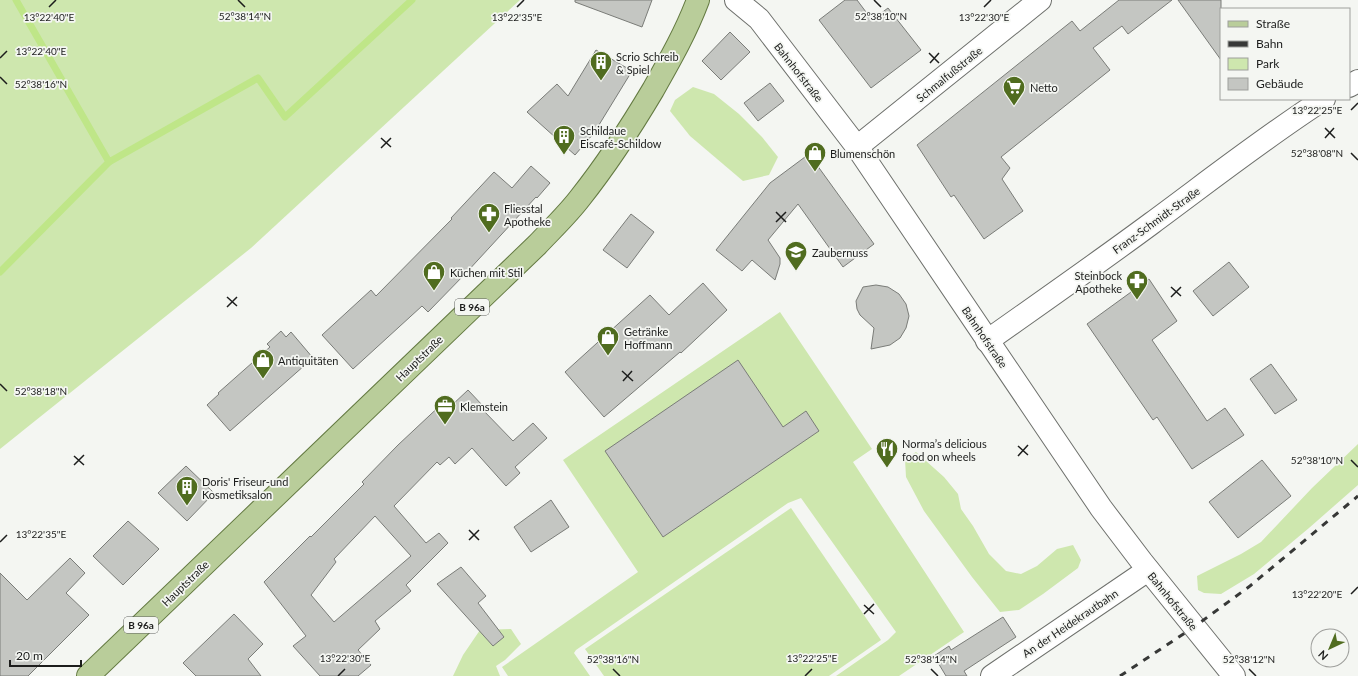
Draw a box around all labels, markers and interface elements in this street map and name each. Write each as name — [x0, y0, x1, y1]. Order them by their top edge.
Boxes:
legend — [1220, 8, 1350, 100]
text: 52°38'14"N — [219, 10, 271, 22]
text: 52°38'10"N — [855, 10, 907, 22]
text: 13°22'40"E — [24, 11, 74, 23]
text: 13°22'35"E — [492, 11, 542, 23]
text: 13°22'30"E — [959, 11, 1009, 23]
text: Straße — [1256, 16, 1290, 31]
text: Bahn — [1256, 36, 1283, 51]
street label: Bahnhofstraße — [772, 40, 826, 104]
street label: Schmalfußstraße — [913, 43, 985, 105]
text: 13°22'40"E — [16, 45, 66, 57]
building icon: Scrio Schreib & Spiel — [588, 49, 614, 82]
place label: Scrio Schreib & Spiel — [616, 50, 679, 76]
text: Park — [1256, 56, 1280, 71]
supermarket icon: Netto — [1001, 74, 1027, 107]
text: Gebäude — [1256, 76, 1303, 91]
text: 52°38'16"N — [15, 78, 67, 90]
place label: Netto — [1030, 81, 1058, 94]
text: 13°22'25"E — [1292, 104, 1342, 116]
building icon: Schildaue Eiscafé-Schildow — [551, 123, 577, 156]
place label: Schildaue Eiscafé-Schildow — [580, 124, 662, 150]
shop icon: Blumenschön — [802, 140, 828, 173]
place label: Blumenschön — [830, 147, 895, 160]
text: 52°38'08"N — [1291, 147, 1343, 159]
street label: Franz-Schmidt-Straße — [1110, 184, 1202, 256]
pharmacy icon: Fliesstal Apotheke — [476, 201, 502, 234]
place label: Fliesstal Apotheke — [504, 202, 551, 228]
school or university icon: Zaubernuss — [783, 239, 809, 272]
place label: Zaubernuss — [812, 246, 868, 259]
shop icon: Küchen mit Stil — [421, 259, 447, 292]
place label: Küchen mit Stil — [450, 266, 523, 279]
pharmacy icon: Steinbock Apotheke — [1124, 268, 1150, 301]
place label: Steinbock Apotheke — [1075, 269, 1122, 295]
road number: B 96a — [455, 299, 489, 315]
street label: Bahnhofstraße — [960, 304, 1010, 370]
shop icon: Getränke Hoffmann — [595, 324, 621, 357]
place label: Getränke Hoffmann — [624, 325, 672, 351]
street label: Hauptstraße — [393, 332, 445, 384]
shop icon: Antiquitäten — [250, 347, 276, 380]
place label: Antiquitäten — [278, 354, 338, 367]
text: 52°38'18"N — [15, 385, 67, 397]
office icon: Klemstein — [432, 393, 458, 426]
place label: Klemstein — [460, 400, 508, 413]
restaurant icon: Norma’s delicious food on wheels — [874, 436, 900, 469]
place label: Norma’s delicious food on wheels — [902, 437, 987, 463]
text: 52°38'10"N — [1291, 454, 1343, 466]
building icon: Doris' Friseur-und Kosmetiksalon — [174, 474, 200, 507]
place label: Doris' Friseur-und Kosmetiksalon — [202, 475, 288, 501]
text: 13°22'35"E — [16, 528, 66, 540]
street label: Hauptstraße — [159, 557, 211, 609]
street label: Bahnhofstraße — [1146, 569, 1201, 633]
street label: An der Heidekrautbahn — [1020, 586, 1120, 660]
text: 13°22'20"E — [1292, 588, 1342, 600]
road number: B 96a — [124, 617, 158, 633]
north arrow — [1310, 628, 1350, 668]
scale bar — [10, 642, 81, 668]
text: 20 m — [16, 648, 43, 663]
text: N — [1315, 648, 1330, 663]
text: 13°22'30"E — [320, 652, 370, 664]
text: 13°22'25"E — [787, 652, 837, 664]
text: 52°38'16"N — [587, 653, 639, 665]
text: 52°38'14"N — [905, 653, 957, 665]
text: 52°38'12"N — [1223, 653, 1275, 665]

